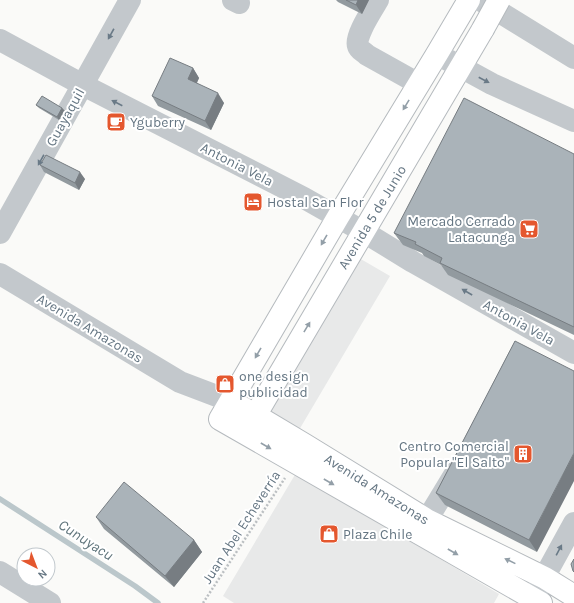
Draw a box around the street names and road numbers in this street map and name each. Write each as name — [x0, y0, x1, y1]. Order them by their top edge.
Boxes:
street label: Guayaquil — [42, 85, 88, 149]
street label: Antonia Vela — [198, 139, 276, 190]
street label: Avenida 5 de Junio — [335, 162, 410, 272]
street label: Avenida Amazonas — [34, 290, 146, 367]
street label: Antonia Vela — [480, 296, 558, 349]
street label: Avenida Amazonas — [321, 450, 432, 529]
street label: Juan Abel Echeverría — [199, 468, 284, 587]

